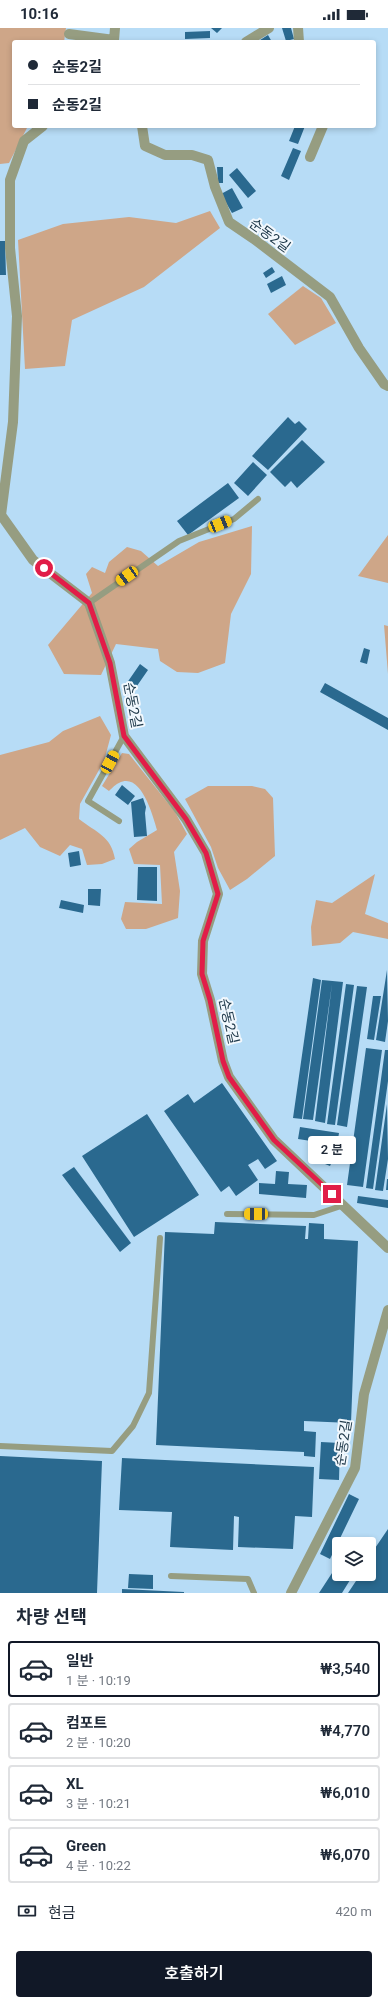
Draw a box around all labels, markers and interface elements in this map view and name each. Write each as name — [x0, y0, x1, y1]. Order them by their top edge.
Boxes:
text: 10:16 — [20, 5, 59, 23]
text: 순동2길 — [52, 58, 102, 76]
text: 순동2길 — [52, 96, 102, 114]
street label: 순동2길 — [246, 215, 294, 255]
car — [207, 514, 233, 534]
route start — [35, 559, 53, 577]
car — [114, 564, 140, 588]
street label: 순동2길 — [121, 681, 145, 729]
car — [99, 749, 121, 775]
street label: 순동2길 — [216, 997, 242, 1045]
callout: 2 분 — [308, 1136, 356, 1164]
text: 2 분 — [321, 1142, 343, 1157]
route end — [323, 1185, 341, 1203]
car — [244, 1208, 268, 1220]
street label: 순동2길 — [331, 1419, 355, 1467]
map controls — [332, 1537, 376, 1581]
button: layers — [332, 1537, 376, 1581]
text: 차량 선택 — [16, 1606, 87, 1627]
icon: car — [18, 1651, 54, 1687]
text: 일반 — [66, 1652, 94, 1670]
text: ₩3,540 — [320, 1660, 370, 1678]
text: 1 분 · 10:19 — [66, 1673, 131, 1688]
icon: car — [18, 1713, 54, 1749]
text: 컴포트 — [66, 1714, 107, 1732]
text: ₩4,770 — [320, 1722, 370, 1740]
text: 2 분 · 10:20 — [66, 1735, 131, 1750]
icon: car — [18, 1775, 54, 1811]
text: XL — [66, 1775, 84, 1793]
text: ₩6,010 — [320, 1784, 370, 1802]
text: 3 분 · 10:21 — [66, 1796, 131, 1811]
icon: car — [18, 1837, 54, 1873]
text: Green — [66, 1837, 106, 1855]
text: ₩6,070 — [320, 1846, 370, 1864]
text: 4 분 · 10:22 — [66, 1858, 131, 1873]
icon: cash — [16, 1900, 38, 1922]
text: 현금 — [48, 1904, 76, 1922]
text: 420 m — [335, 1904, 372, 1919]
button: 호출하기 — [16, 1951, 372, 1997]

